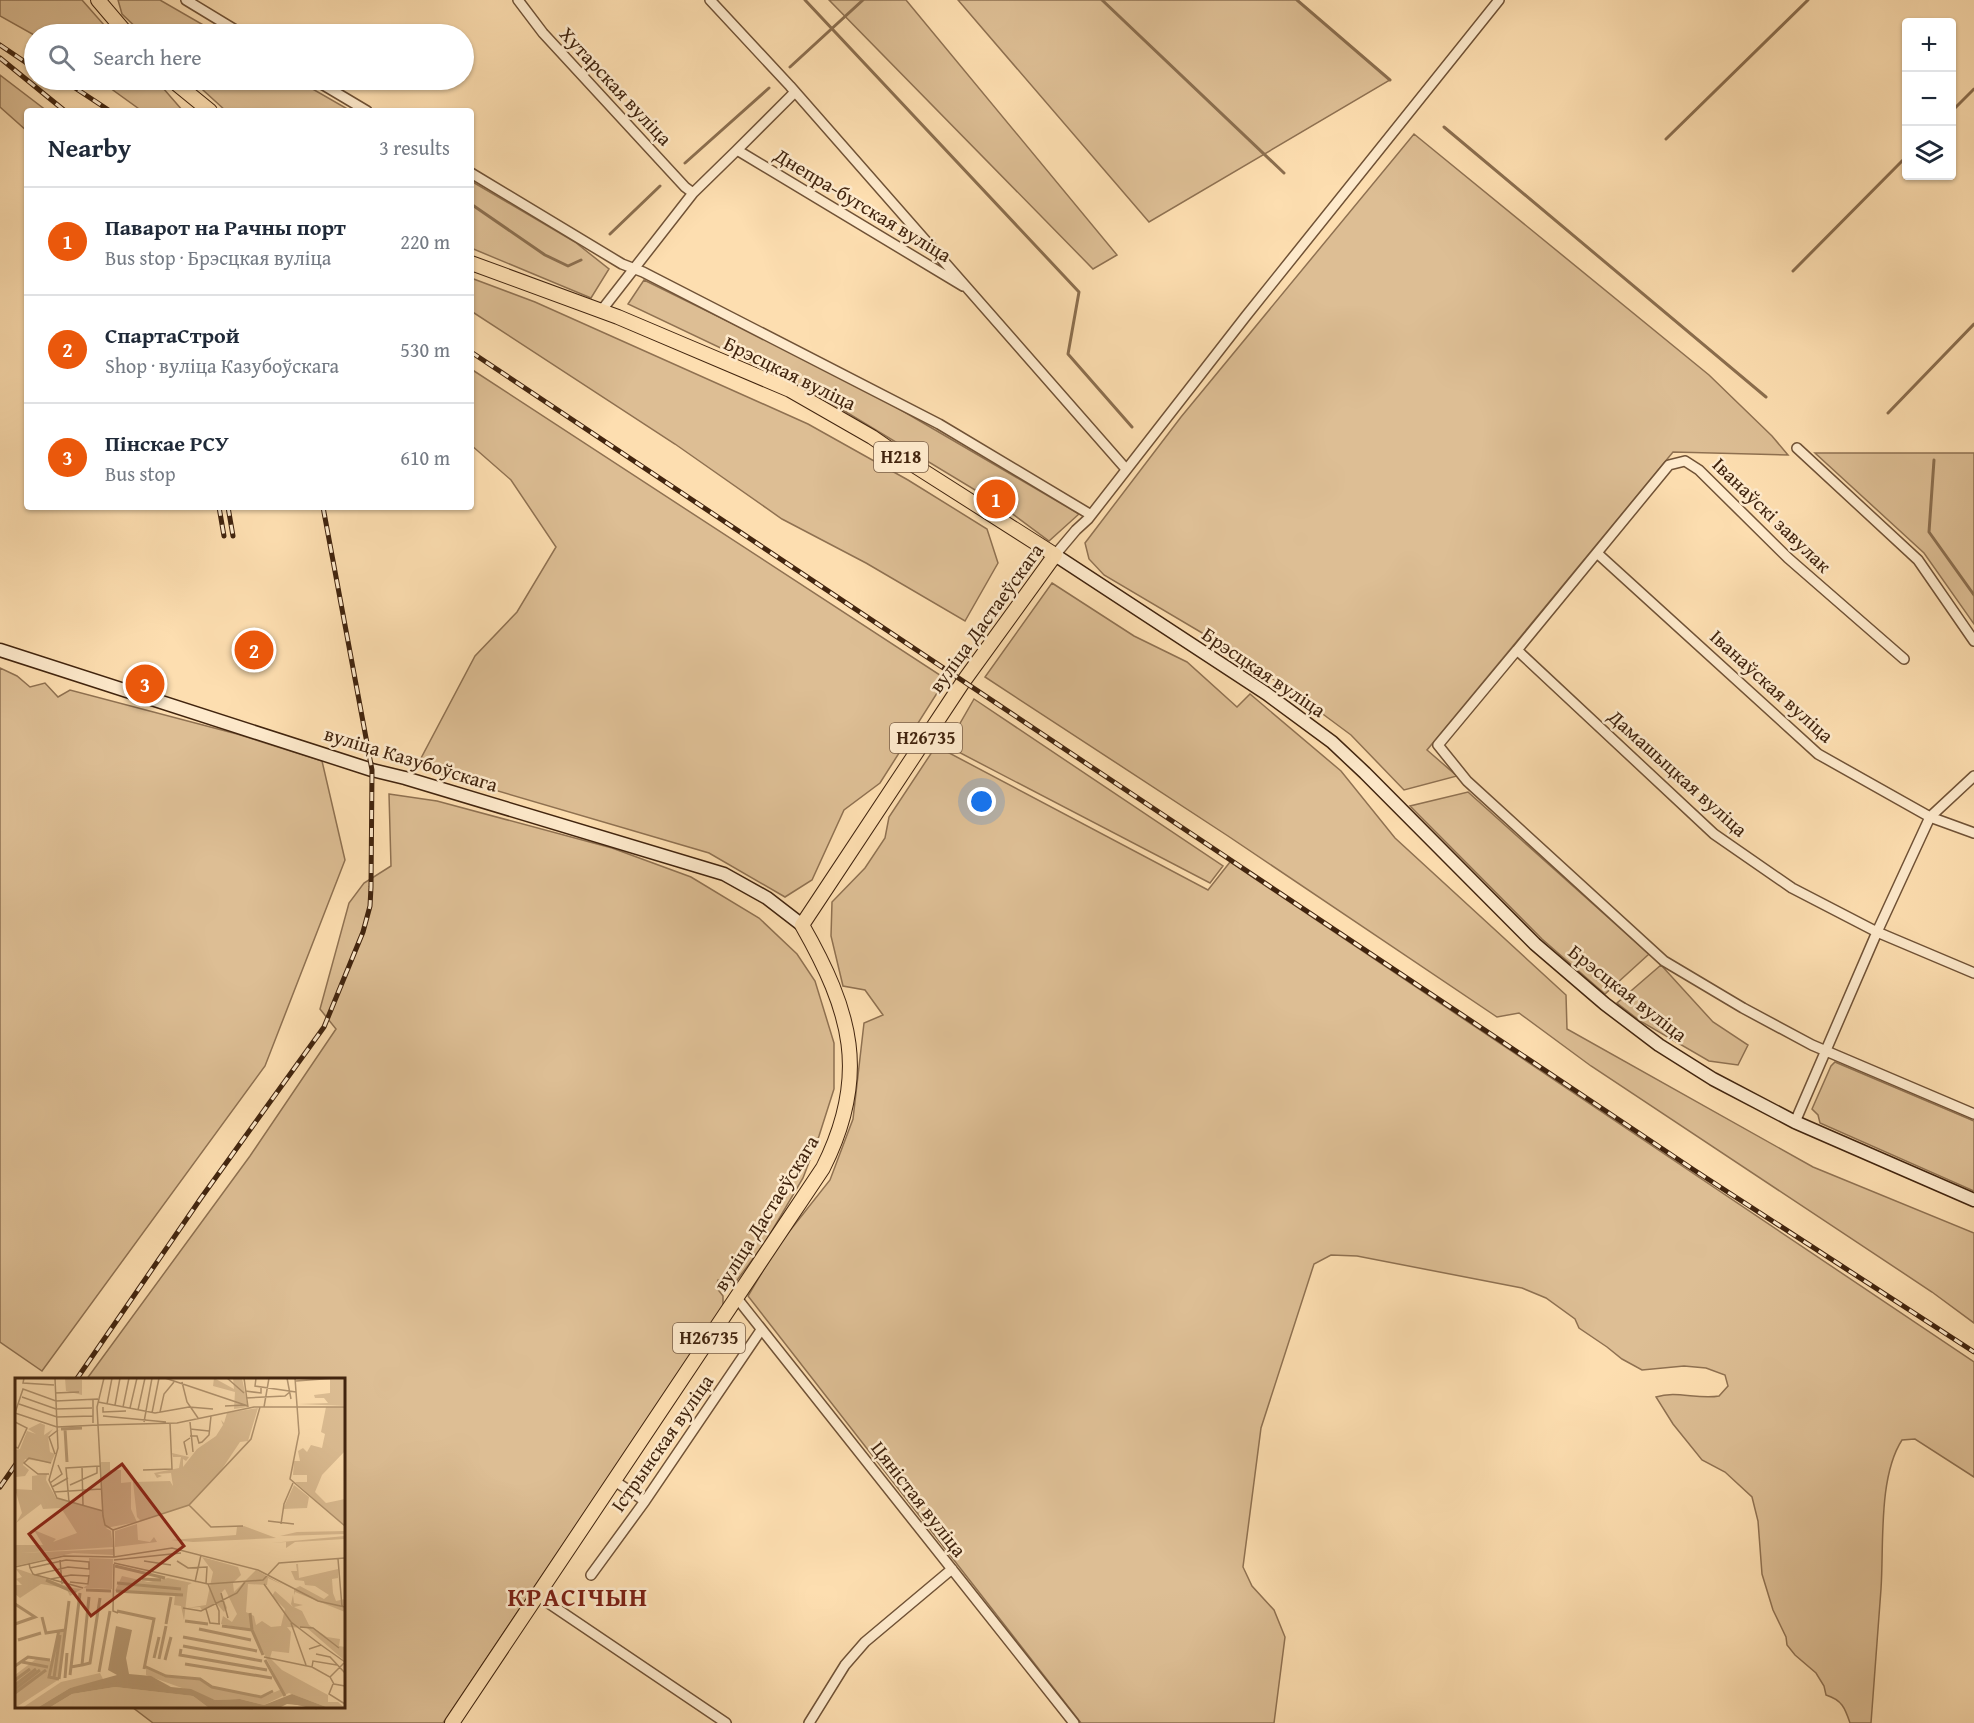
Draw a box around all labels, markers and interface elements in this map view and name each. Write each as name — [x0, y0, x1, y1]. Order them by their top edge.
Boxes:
map controls — [1902, 18, 1956, 180]
button: + — [1902, 18, 1956, 72]
street label: Хутарская вуліца — [553, 20, 680, 152]
search box — [24, 24, 474, 90]
icon: search — [45, 41, 78, 74]
text: Search here — [93, 41, 202, 73]
button: − — [1902, 72, 1956, 126]
button: layers — [1902, 126, 1956, 180]
text: Nearby — [48, 128, 131, 167]
text: 3 results — [379, 133, 450, 162]
street label: Днепра-бугская вуліца — [768, 140, 958, 269]
text: Паварот на Рачны порт — [105, 211, 346, 243]
text: 1 — [62, 227, 73, 256]
text: 220 m — [400, 227, 450, 256]
text: Bus stop · Брэсцкая вуліца — [105, 243, 331, 272]
text: СпартаСтрой — [105, 319, 240, 351]
street label: Брэсцкая вуліца — [719, 328, 862, 417]
text: 2 — [62, 335, 73, 364]
text: 530 m — [400, 335, 450, 364]
text: Shop · вуліца Казубоўскага — [105, 351, 339, 380]
text: Пінскае РСУ — [105, 427, 229, 459]
road number: Н218 — [874, 442, 928, 472]
text: 3 — [62, 443, 73, 472]
text: 610 m — [400, 443, 450, 472]
street label: Іванаўскі завулак — [1706, 450, 1839, 579]
text: Bus stop — [105, 459, 176, 488]
pin: 1 — [976, 476, 1016, 522]
street label: вуліца Дастаеўскага — [921, 537, 1050, 698]
street label: Брэсцкая вуліца — [1197, 619, 1332, 724]
street label: Іванаўская вуліца — [1704, 622, 1841, 749]
pin: 2 — [234, 628, 274, 672]
pin: 3 — [126, 662, 164, 706]
street label: Дамашыцкая вуліца — [1602, 701, 1755, 843]
street label: вуліца Казубоўскага — [321, 718, 502, 799]
road number: Н26735 — [890, 723, 962, 753]
your location — [967, 787, 996, 816]
street label: Брэсцкая вуліца — [1563, 937, 1694, 1049]
street label: вуліца Дастаеўскага — [706, 1129, 825, 1296]
road number: Н26735 — [673, 1323, 745, 1353]
street label: Істрынская вуліца — [603, 1368, 720, 1517]
inset map — [15, 1378, 345, 1708]
street label: Цяністая вуліца — [865, 1434, 974, 1563]
district label: КРАСІЧЫН — [507, 1577, 649, 1616]

